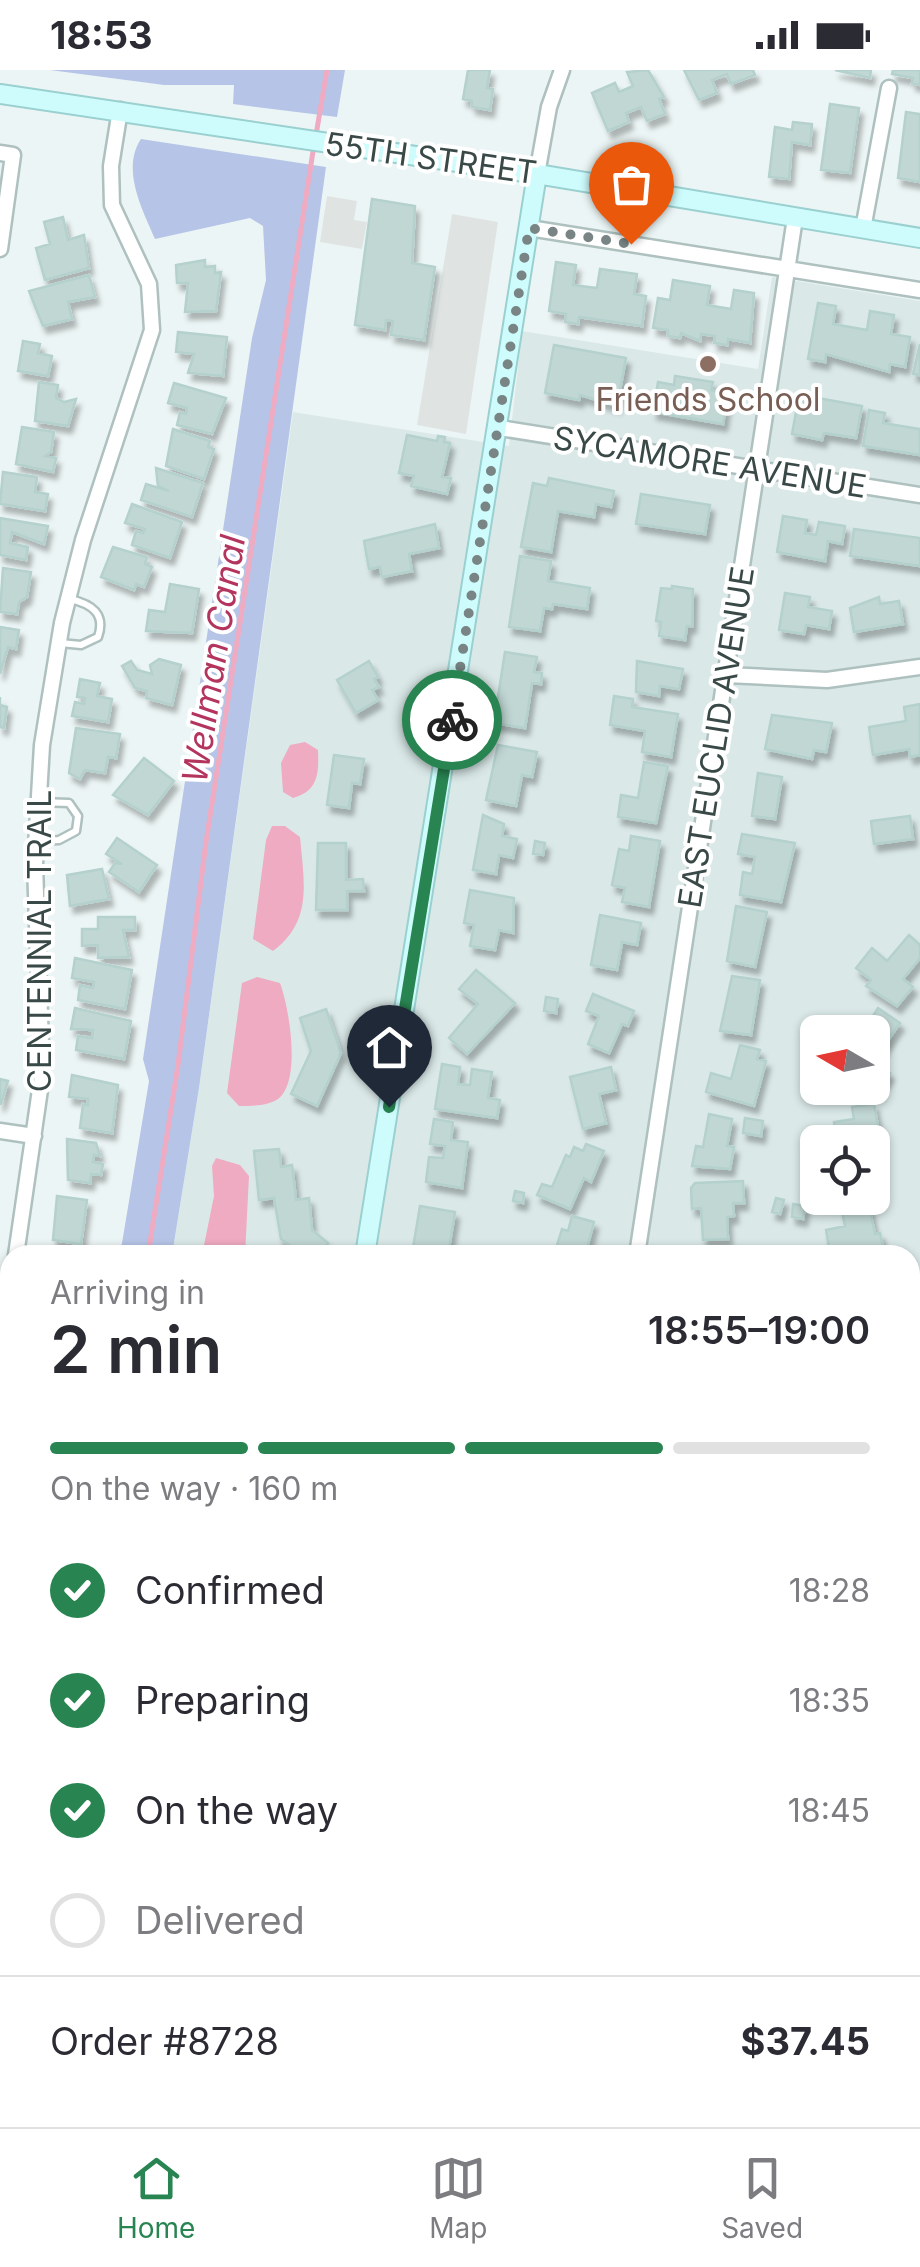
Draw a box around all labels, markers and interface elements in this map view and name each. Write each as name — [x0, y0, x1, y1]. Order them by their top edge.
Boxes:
text: 18:53 — [50, 12, 153, 58]
street label: 55TH STREET — [323, 124, 539, 192]
pin — [589, 142, 674, 245]
icon: bag — [604, 157, 659, 212]
marker: Friends School — [697, 353, 719, 375]
place label: Friends School — [595, 380, 821, 419]
street label: SYCAMORE AVENUE — [551, 418, 869, 506]
water label: Wellman Canal — [173, 532, 253, 786]
street label: EAST EUCLID AVENUE — [670, 564, 762, 910]
courier — [402, 670, 502, 770]
icon: bike — [425, 693, 480, 748]
street label: CENTENNIAL TRAIL — [20, 790, 59, 1092]
pin — [347, 1005, 432, 1108]
north arrow — [800, 1015, 890, 1105]
map controls — [800, 1015, 890, 1215]
icon: home — [362, 1020, 417, 1075]
button: locate — [800, 1125, 890, 1215]
text: Arriving in — [50, 1273, 205, 1312]
text: 18:55–19:00 — [648, 1307, 870, 1353]
text: 2 min — [50, 1310, 222, 1389]
text: On the way · 160 m — [50, 1469, 338, 1508]
icon: check — [50, 1563, 105, 1618]
text: Confirmed — [135, 1567, 325, 1613]
text: 18:28 — [789, 1571, 870, 1610]
icon: check — [50, 1673, 105, 1728]
text: Preparing — [135, 1677, 310, 1723]
text: 18:35 — [789, 1681, 870, 1720]
icon: check — [50, 1783, 105, 1838]
text: On the way — [135, 1787, 338, 1833]
text: 18:45 — [788, 1791, 870, 1830]
text: Delivered — [135, 1897, 305, 1943]
text: Order #8728 — [50, 2018, 279, 2064]
text: $37.45 — [741, 2018, 870, 2064]
tab: Home — [117, 2151, 195, 2245]
tab: Map — [429, 2151, 487, 2245]
tab: Saved — [721, 2151, 803, 2245]

